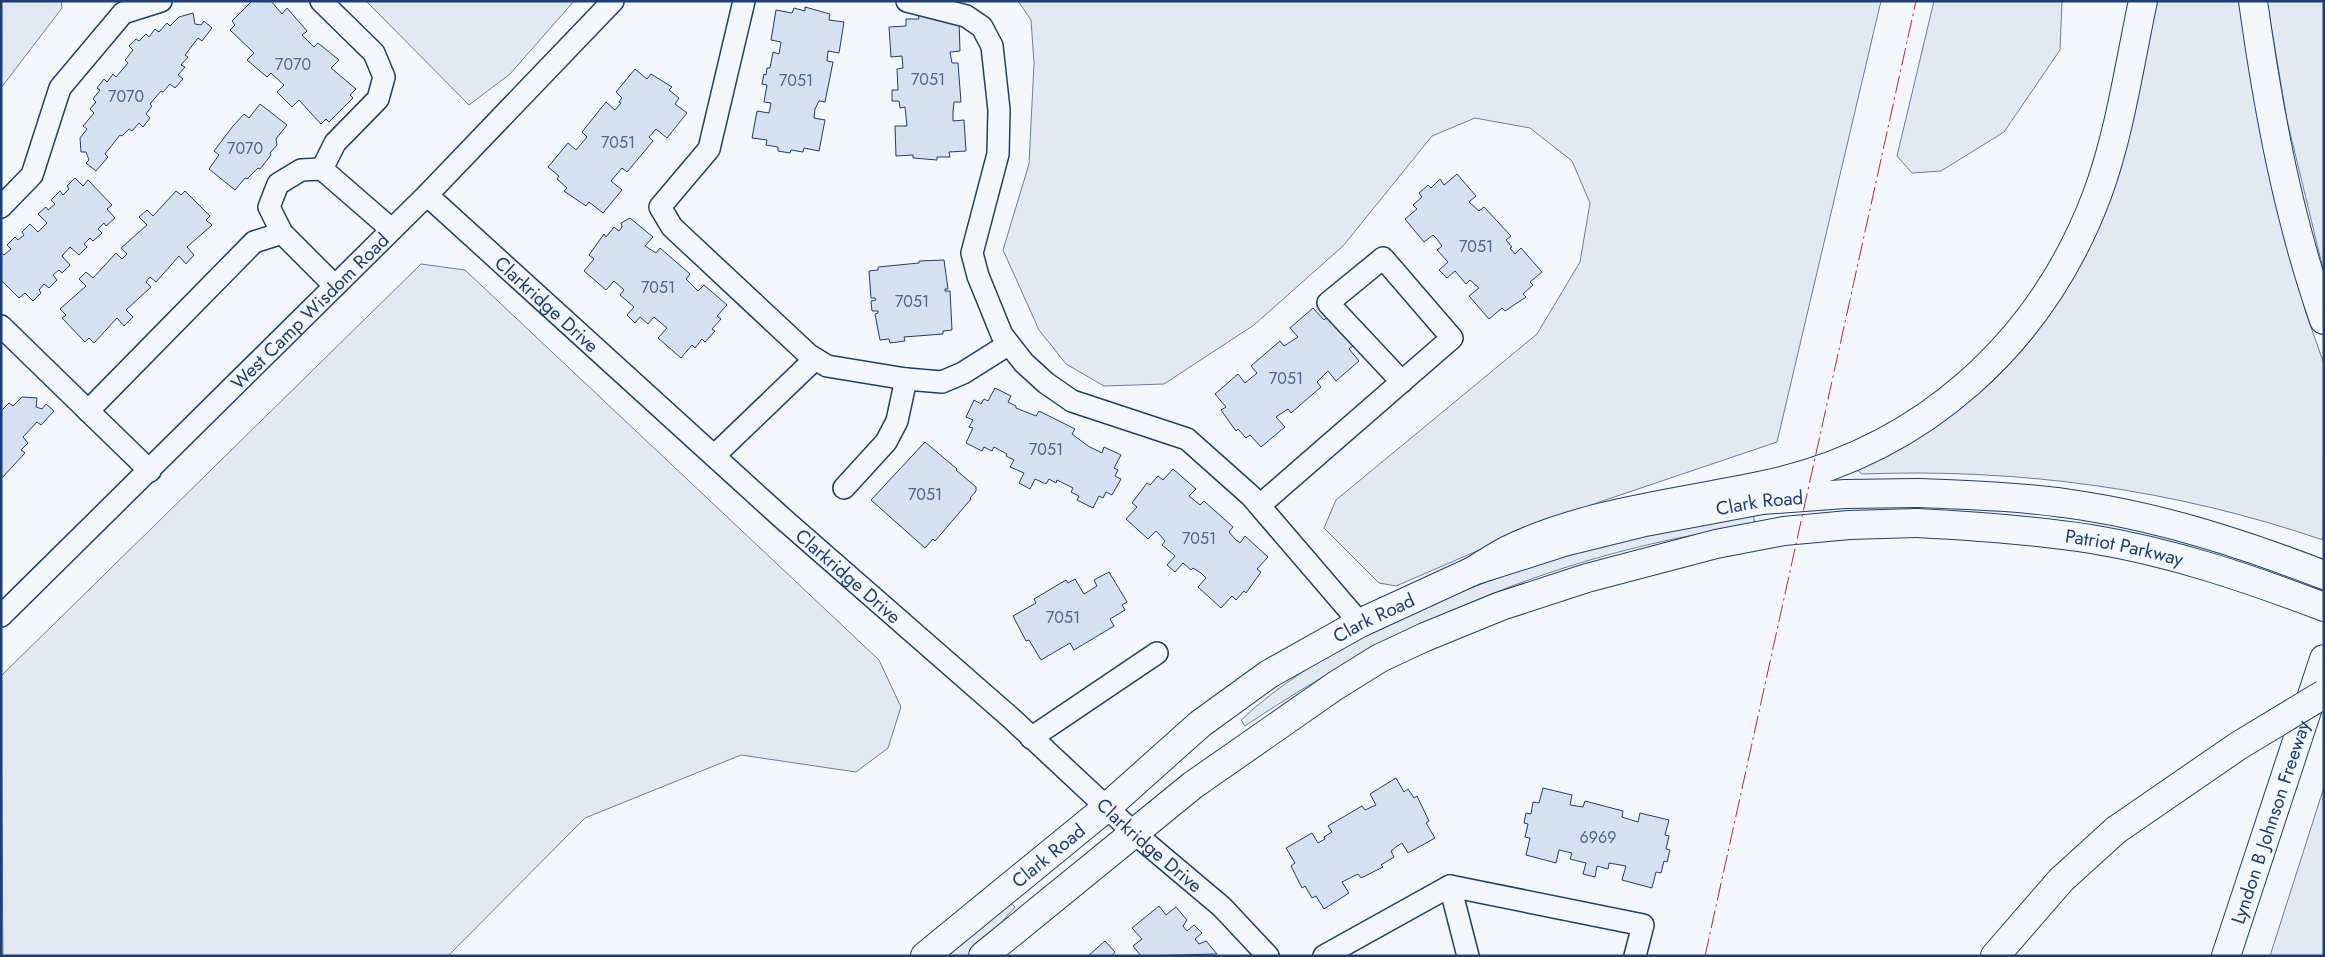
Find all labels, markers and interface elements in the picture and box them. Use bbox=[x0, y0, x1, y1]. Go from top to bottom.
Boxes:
house number: 7070 bbox=[275, 53, 311, 76]
house number: 7051 bbox=[911, 68, 945, 91]
house number: 7051 bbox=[779, 69, 813, 92]
house number: 7070 bbox=[108, 85, 144, 108]
house number: 7051 bbox=[601, 131, 635, 154]
house number: 7070 bbox=[227, 137, 263, 160]
street label: West Camp Wisdom Road bbox=[225, 227, 395, 395]
house number: 7051 bbox=[1459, 235, 1493, 258]
street label: Clarkridge Drive bbox=[489, 249, 605, 359]
house number: 7051 bbox=[641, 276, 675, 299]
house number: 7051 bbox=[895, 290, 929, 313]
house number: 7051 bbox=[1269, 367, 1303, 390]
house number: 7051 bbox=[1029, 438, 1063, 461]
house number: 7051 bbox=[908, 483, 942, 506]
street label: Clark Road bbox=[1713, 484, 1804, 522]
street label: Clarkridge Drive bbox=[790, 522, 907, 630]
street label: Patriot Parkway bbox=[2064, 522, 2187, 573]
house number: 7051 bbox=[1182, 527, 1216, 550]
street label: Clark Road bbox=[1328, 586, 1419, 649]
house number: 7051 bbox=[1046, 606, 1080, 629]
street label: Lyndon B Johnson Freeway bbox=[2224, 716, 2317, 927]
street label: Clarkridge Drive bbox=[1091, 791, 1209, 899]
street label: Clark Road bbox=[1005, 817, 1091, 894]
house number: 6969 bbox=[1580, 826, 1616, 849]

